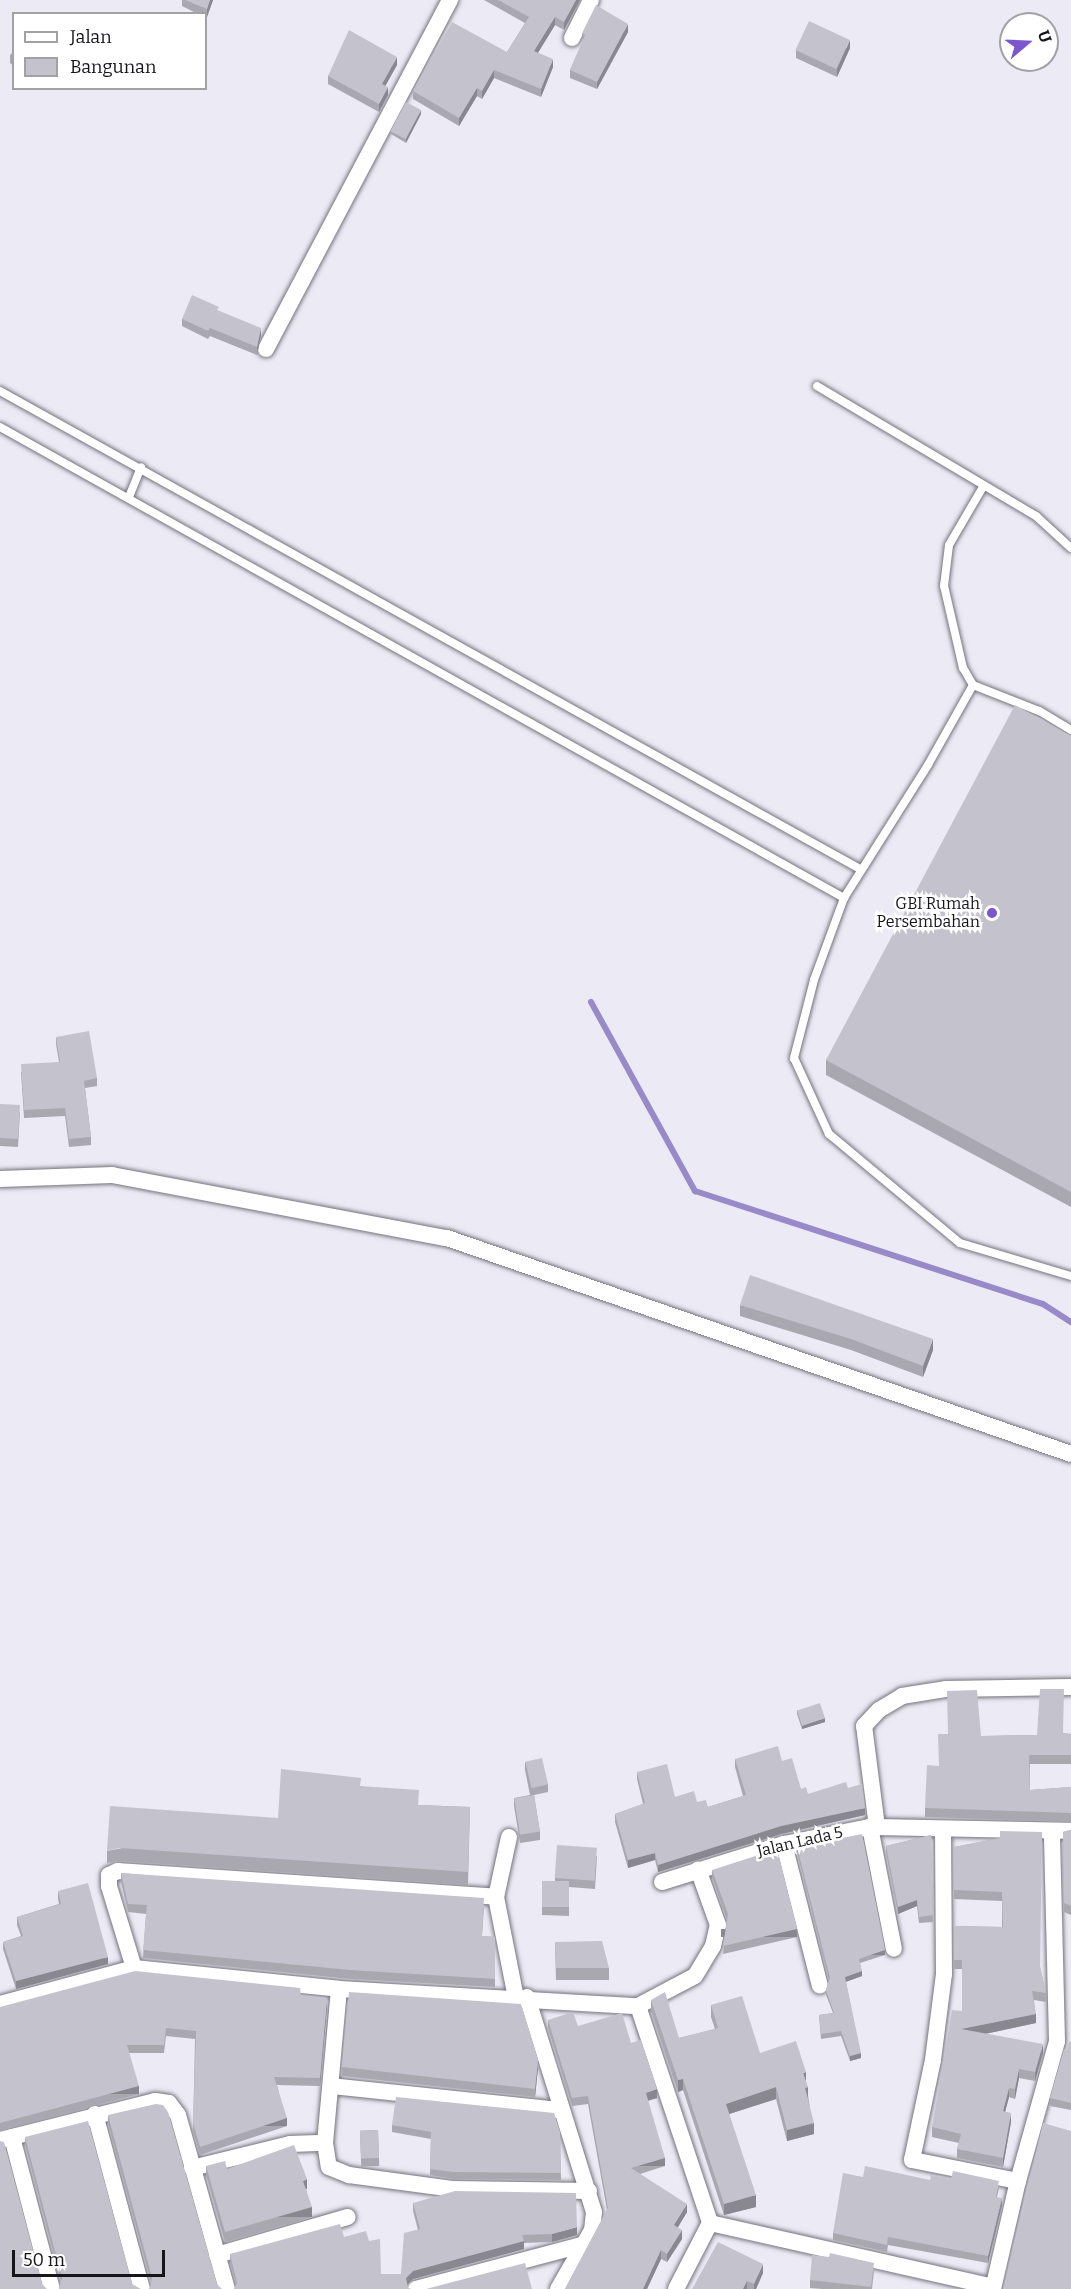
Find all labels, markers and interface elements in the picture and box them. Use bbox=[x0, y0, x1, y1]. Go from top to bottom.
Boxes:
legend bbox=[12, 12, 207, 90]
north arrow bbox=[999, 12, 1059, 72]
text: Jalan bbox=[70, 26, 112, 48]
text: U bbox=[1034, 28, 1056, 45]
text: Bangunan bbox=[70, 56, 156, 78]
place label: GBI Rumah Persembahan bbox=[877, 894, 980, 932]
marker: GBI Rumah Persembahan bbox=[985, 906, 999, 920]
street label: Jalan Lada 5 bbox=[755, 1823, 845, 1861]
scale bar bbox=[15, 2238, 168, 2276]
text: 50 m bbox=[23, 2249, 65, 2271]

